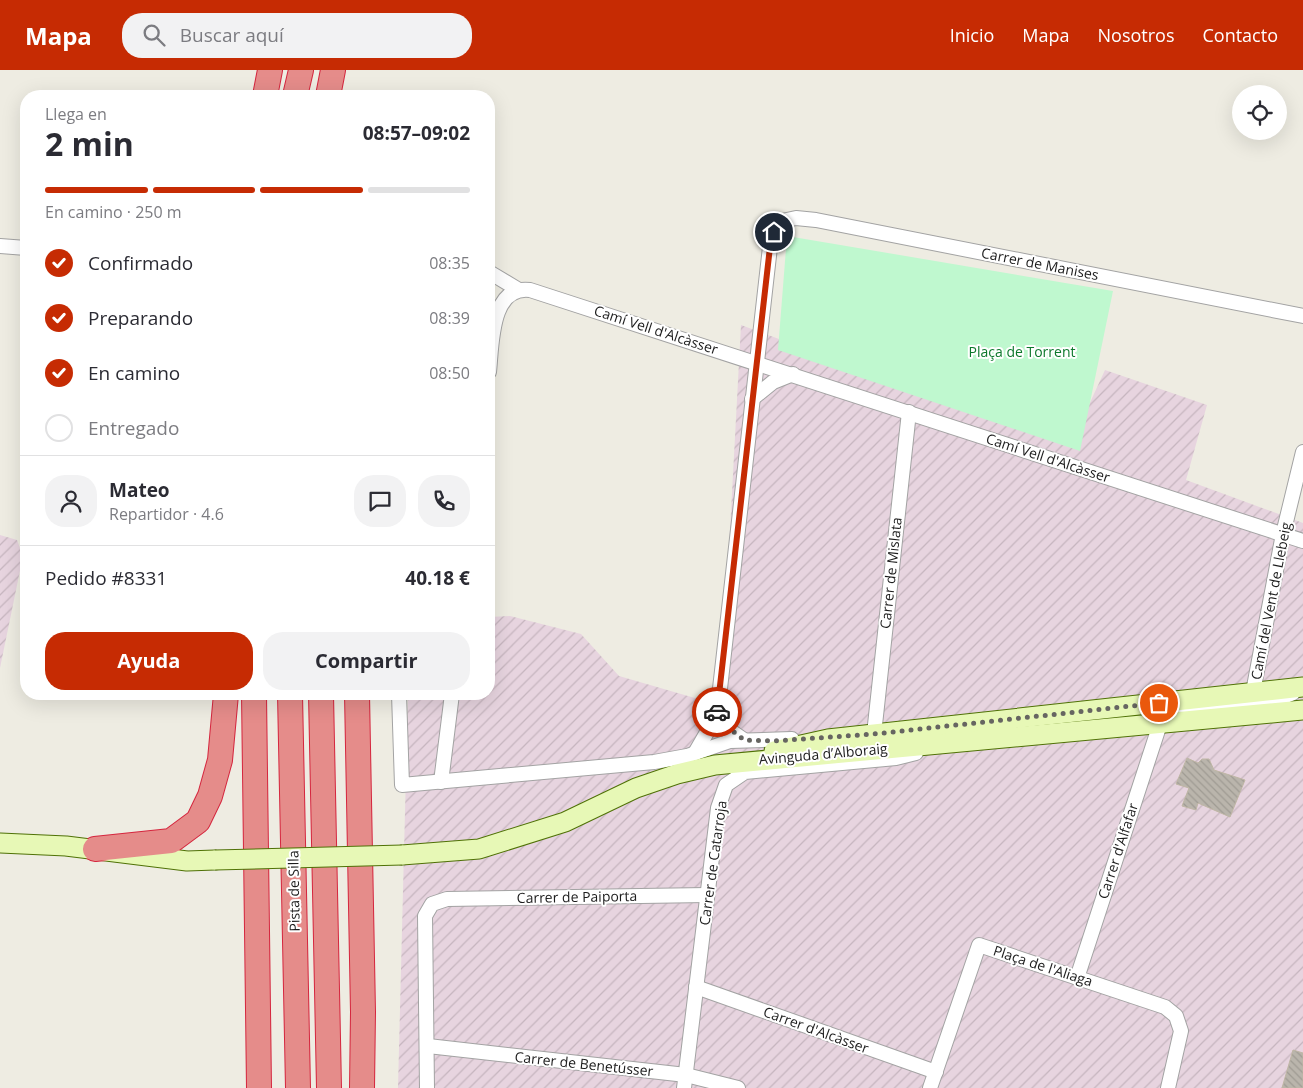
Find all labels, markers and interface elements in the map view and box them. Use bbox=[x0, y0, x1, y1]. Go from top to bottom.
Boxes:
search box bbox=[122, 13, 472, 58]
text: Mapa bbox=[25, 19, 92, 52]
icon: search bbox=[140, 21, 168, 49]
text: Buscar aquí bbox=[180, 22, 284, 48]
text: Inicio bbox=[950, 23, 994, 47]
text: Mapa bbox=[1022, 23, 1070, 47]
text: Nosotros bbox=[1098, 23, 1175, 47]
text: Contacto bbox=[1203, 23, 1278, 47]
map controls bbox=[1232, 85, 1287, 140]
button: locate bbox=[1232, 85, 1287, 140]
text: Llega en bbox=[45, 103, 107, 125]
text: 08:57–09:02 bbox=[363, 120, 470, 146]
text: 2 min bbox=[45, 122, 134, 165]
text: En camino · 250 m bbox=[45, 201, 182, 223]
pin bbox=[753, 211, 795, 253]
icon: home bbox=[760, 218, 788, 246]
street label: Carrer de Manises bbox=[980, 243, 1101, 284]
icon: check bbox=[45, 249, 73, 277]
text: Confirmado bbox=[88, 250, 193, 276]
text: 08:35 bbox=[429, 252, 470, 274]
street label: Camí Vell d'Alcàsser bbox=[592, 301, 721, 359]
icon: check bbox=[45, 304, 73, 332]
text: Preparando bbox=[88, 305, 193, 331]
text: 08:39 bbox=[429, 307, 470, 329]
park label: Plaça de Torrent bbox=[969, 342, 1075, 361]
icon: check bbox=[45, 359, 73, 387]
text: En camino bbox=[88, 360, 180, 386]
text: 08:50 bbox=[429, 362, 470, 384]
text: Entregado bbox=[88, 415, 179, 441]
street label: Camí Vell d'Alcàsser bbox=[984, 429, 1113, 487]
button: person bbox=[45, 475, 97, 527]
button: chat bbox=[354, 475, 406, 527]
button: phone bbox=[418, 475, 470, 527]
text: Mateo bbox=[109, 477, 170, 503]
text: Repartidor · 4.6 bbox=[109, 503, 224, 525]
street label: Carrer de Mislata bbox=[875, 516, 906, 630]
street label: Camí del Vent de Llebeig bbox=[1246, 520, 1295, 681]
text: Pedido #8331 bbox=[45, 565, 167, 591]
text: 40.18 € bbox=[405, 565, 470, 591]
button: Ayuda bbox=[45, 632, 253, 690]
button: Compartir bbox=[263, 632, 470, 690]
pin bbox=[1138, 682, 1180, 724]
courier bbox=[692, 687, 742, 737]
icon: bag bbox=[1145, 689, 1173, 717]
icon: car bbox=[703, 698, 731, 726]
street label: Avinguda d’Alboraig bbox=[758, 738, 888, 769]
street label: Carrer de Catarroja bbox=[694, 799, 731, 927]
street label: Carrer d'Alfafar bbox=[1093, 800, 1142, 901]
street label: Pista de Silla bbox=[283, 850, 304, 932]
street label: Carrer de Paiporta bbox=[517, 886, 637, 907]
street label: Plaça de l'Aliaga bbox=[991, 940, 1095, 991]
street label: Carrer d'Alcàsser bbox=[761, 1002, 872, 1057]
street label: Carrer de Benetússer bbox=[514, 1047, 655, 1080]

